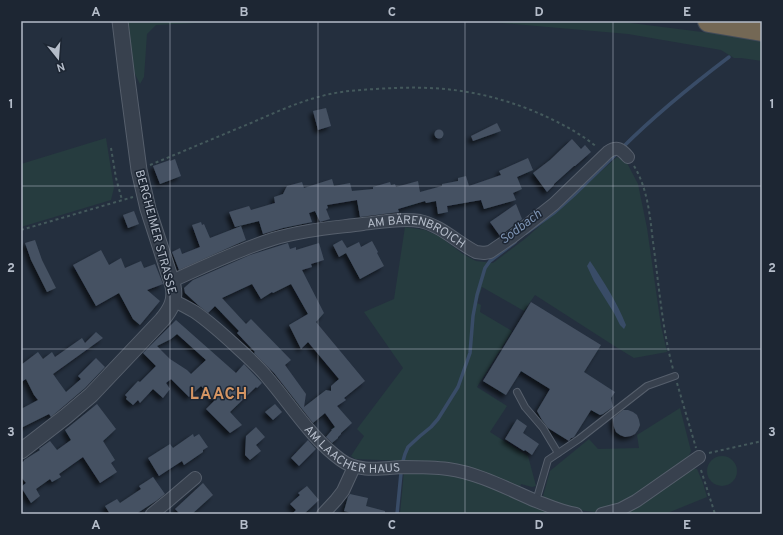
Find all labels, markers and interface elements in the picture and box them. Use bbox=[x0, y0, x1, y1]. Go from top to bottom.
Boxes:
text: A bbox=[91, 5, 101, 21]
text: B bbox=[240, 5, 249, 21]
text: C bbox=[388, 5, 396, 21]
text: D bbox=[534, 5, 544, 21]
text: E bbox=[683, 5, 691, 21]
north arrow bbox=[38, 38, 78, 78]
text: N bbox=[55, 59, 66, 74]
text: 1 bbox=[8, 97, 14, 113]
text: 1 bbox=[769, 97, 775, 113]
street label: BERGHEIMER STRASSE bbox=[131, 168, 179, 296]
water label: Sodbach bbox=[497, 207, 545, 249]
street label: AM BÄRENBROICH bbox=[366, 213, 468, 253]
text: 2 bbox=[7, 261, 15, 277]
text: 2 bbox=[768, 261, 776, 277]
district label: LAACH bbox=[190, 385, 248, 405]
street label: AM LAACHER HAUS bbox=[300, 422, 401, 478]
text: 3 bbox=[7, 425, 15, 441]
text: 3 bbox=[768, 425, 776, 441]
text: A bbox=[91, 518, 101, 534]
text: B bbox=[240, 518, 249, 534]
text: C bbox=[388, 518, 396, 534]
text: D bbox=[534, 518, 544, 534]
text: E bbox=[683, 518, 691, 534]

